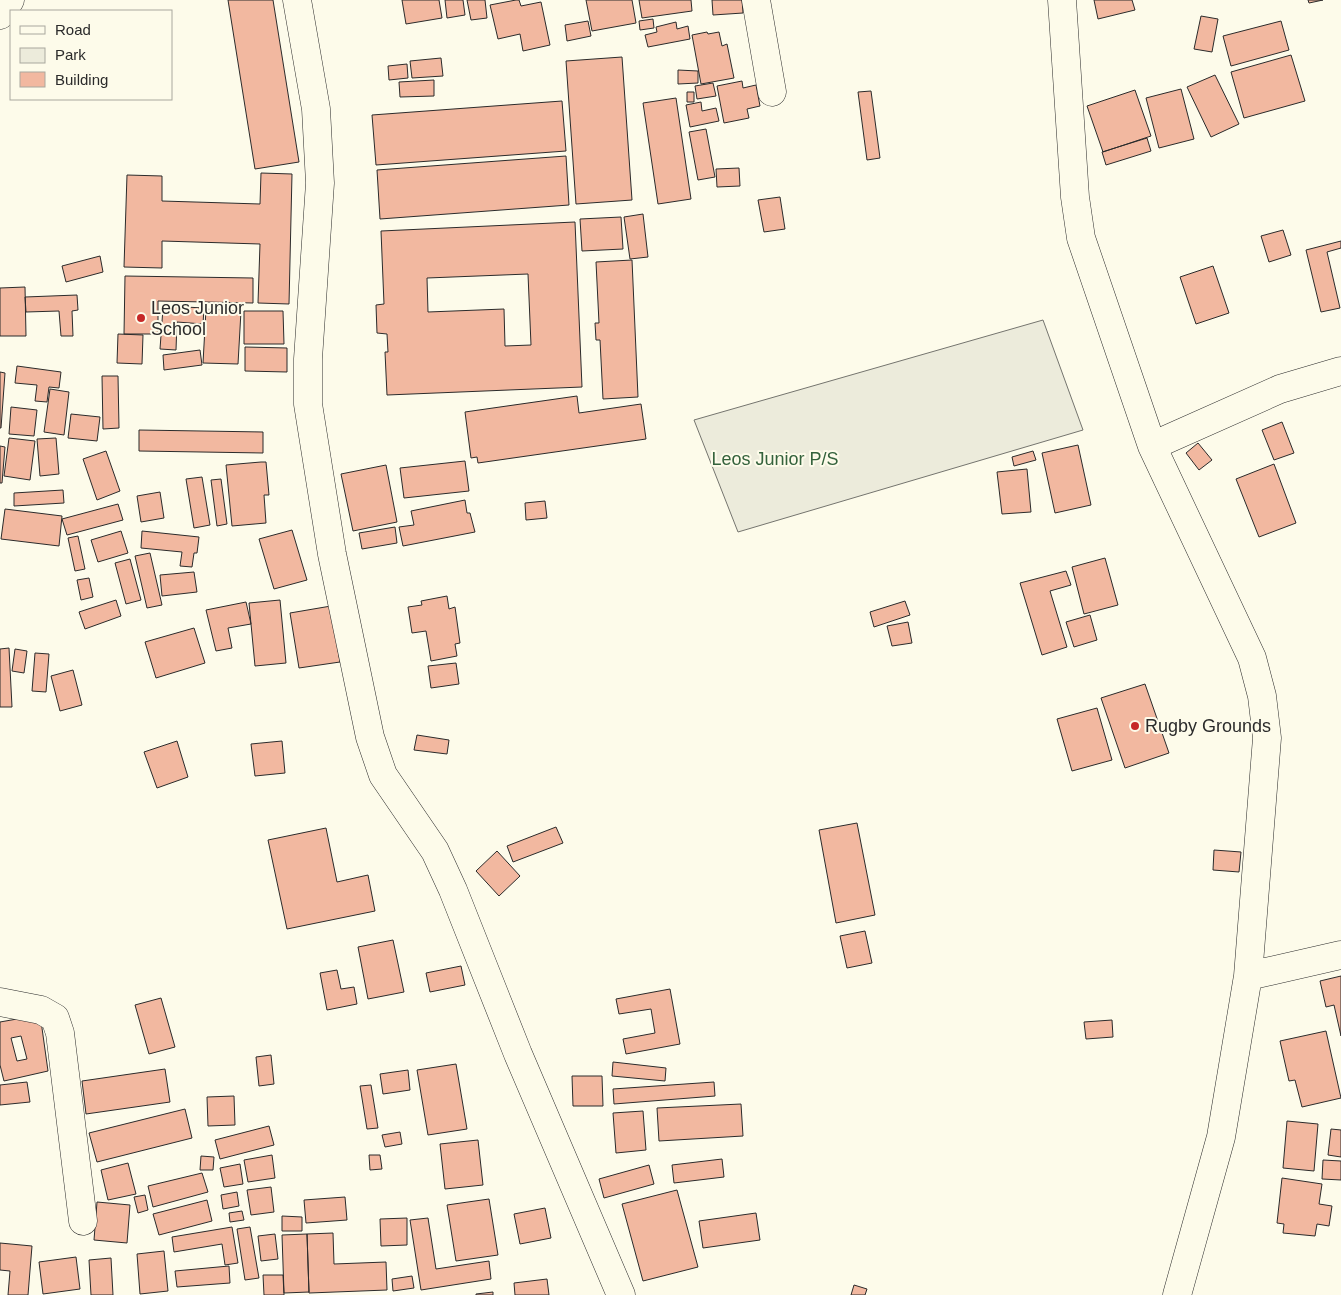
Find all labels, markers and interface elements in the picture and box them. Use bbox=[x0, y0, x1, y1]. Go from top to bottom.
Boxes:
legend bbox=[10, 10, 172, 100]
text: Road bbox=[55, 21, 91, 38]
text: Park bbox=[55, 46, 86, 63]
text: Building bbox=[55, 71, 108, 88]
place label: Leos Junior School bbox=[151, 298, 244, 339]
marker: Leos Junior School bbox=[135, 312, 147, 324]
park label: Leos Junior P/S bbox=[711, 449, 839, 469]
place label: Rugby Grounds bbox=[1145, 716, 1271, 736]
marker: Rugby Grounds bbox=[1129, 720, 1141, 732]

